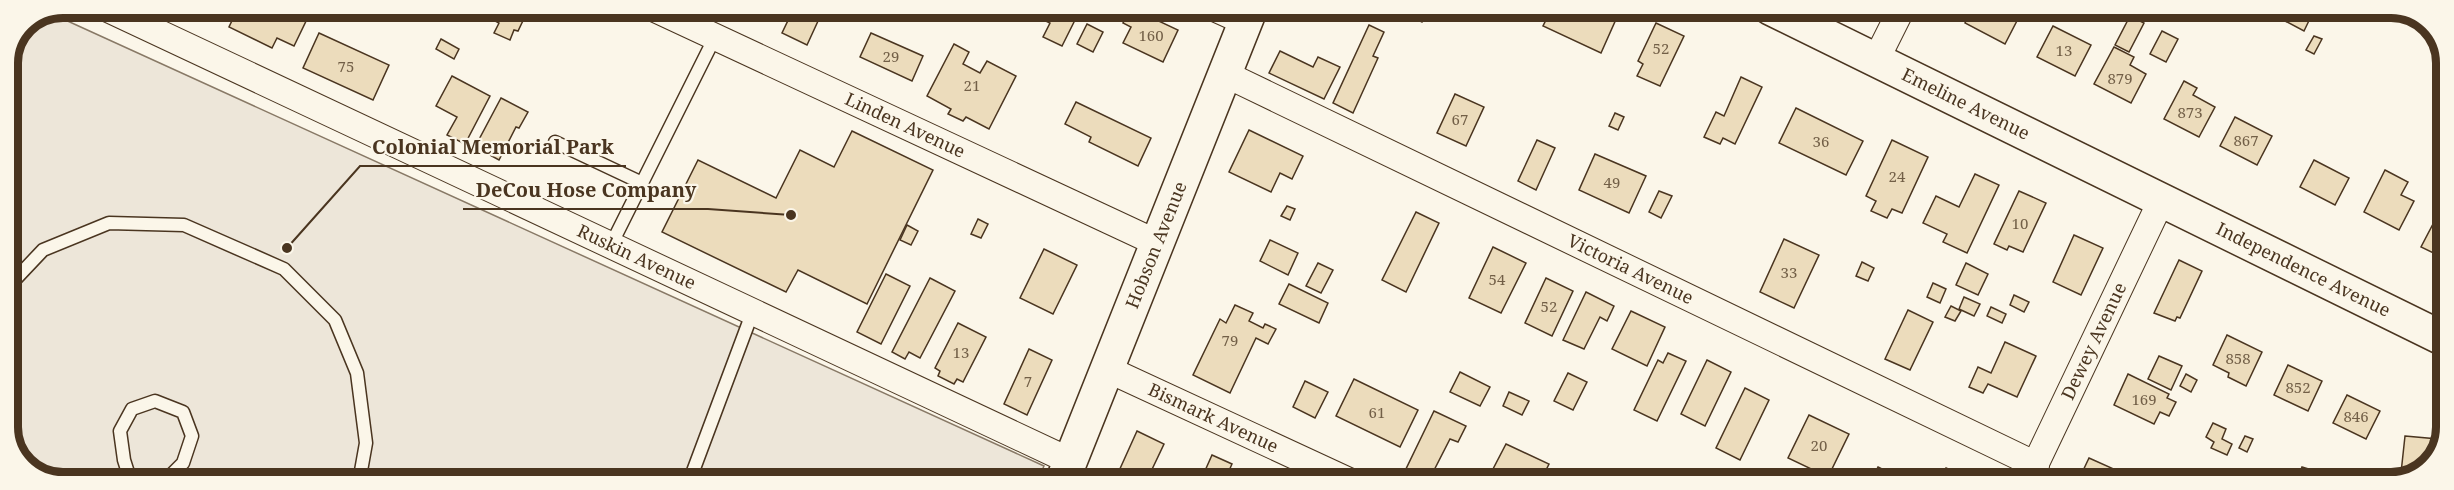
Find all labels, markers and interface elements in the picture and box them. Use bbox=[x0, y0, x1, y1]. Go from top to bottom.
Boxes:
house number: 160 bbox=[1138, 25, 1164, 45]
house number: 52 bbox=[1653, 38, 1669, 58]
house number: 13 bbox=[2056, 40, 2072, 60]
house number: 29 bbox=[883, 46, 899, 66]
house number: 75 bbox=[338, 56, 354, 76]
street label: Emeline Avenue bbox=[1898, 62, 2034, 145]
house number: 879 bbox=[2107, 68, 2133, 88]
house number: 21 bbox=[964, 75, 980, 95]
street label: Linden Avenue bbox=[841, 86, 969, 163]
house number: 873 bbox=[2177, 102, 2203, 122]
house number: 67 bbox=[1452, 109, 1468, 129]
callout: Colonial Memorial Park bbox=[360, 128, 626, 166]
house number: 867 bbox=[2233, 130, 2259, 150]
house number: 36 bbox=[1813, 131, 1829, 151]
text: Colonial Memorial Park bbox=[372, 133, 614, 160]
house number: 24 bbox=[1889, 166, 1906, 186]
callout: DeCou Hose Company bbox=[463, 171, 708, 209]
house number: 49 bbox=[1604, 172, 1620, 192]
text: DeCou Hose Company bbox=[476, 176, 697, 203]
street label: Hobson Avenue bbox=[1119, 178, 1192, 312]
house number: 10 bbox=[2012, 213, 2028, 233]
street label: Independence Avenue bbox=[2213, 216, 2395, 322]
street label: Ruskin Avenue bbox=[574, 218, 700, 294]
street label: Victoria Avenue bbox=[1564, 228, 1698, 309]
house number: 33 bbox=[1781, 262, 1797, 282]
house number: 54 bbox=[1489, 269, 1506, 289]
street label: Dewey Avenue bbox=[2055, 278, 2131, 403]
house number: 52 bbox=[1541, 296, 1557, 316]
house number: 79 bbox=[1222, 330, 1238, 350]
house number: 13 bbox=[953, 342, 969, 362]
house number: 858 bbox=[2225, 348, 2251, 368]
house number: 7 bbox=[1024, 371, 1032, 391]
street label: Bismark Avenue bbox=[1145, 377, 1283, 458]
house number: 852 bbox=[2285, 377, 2311, 397]
house number: 169 bbox=[2131, 389, 2157, 409]
house number: 61 bbox=[1369, 402, 1385, 422]
house number: 846 bbox=[2343, 406, 2369, 426]
house number: 20 bbox=[1811, 435, 1827, 455]

